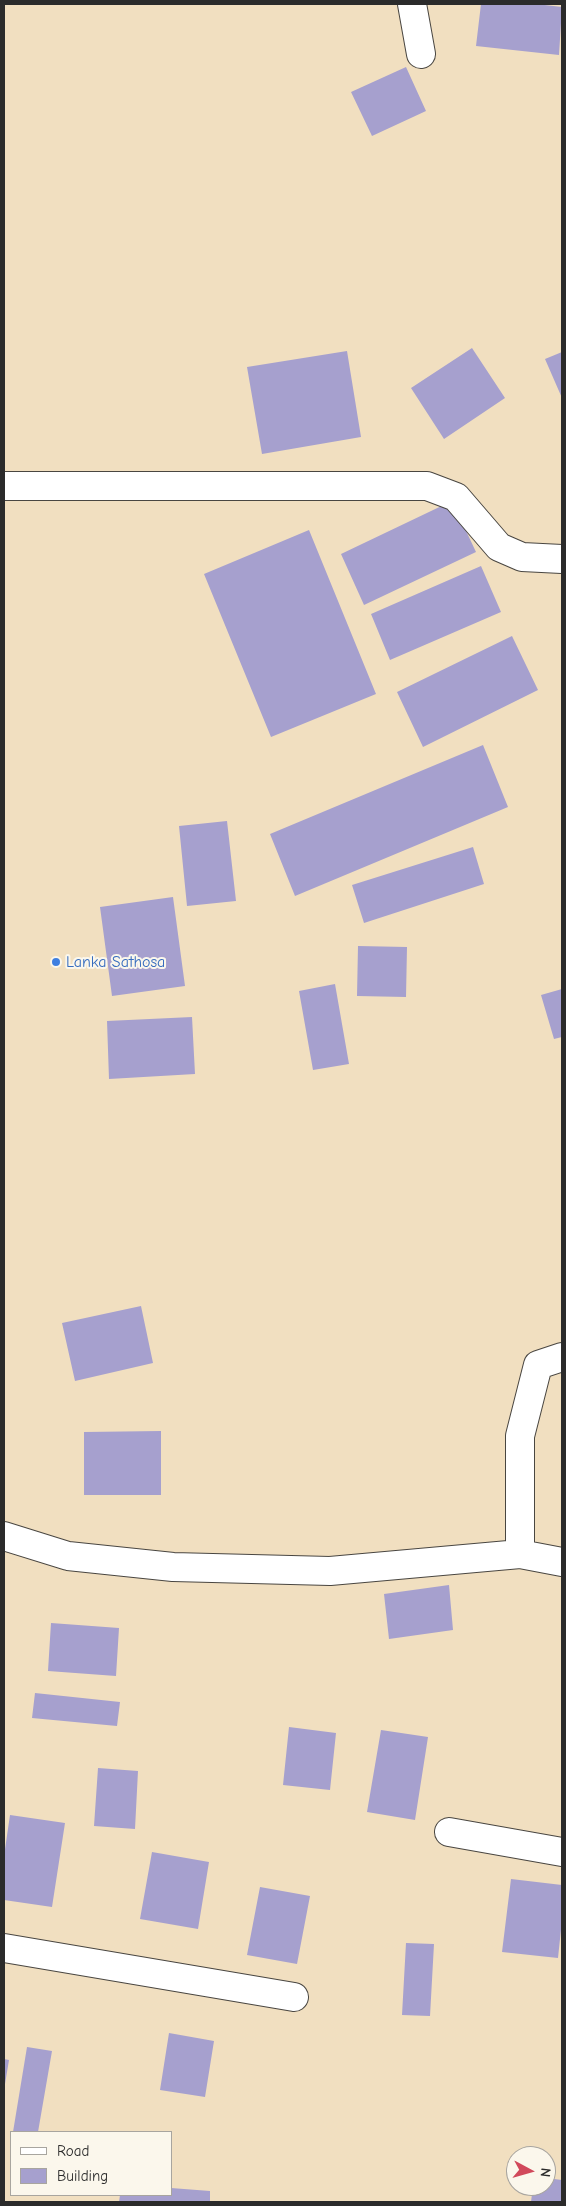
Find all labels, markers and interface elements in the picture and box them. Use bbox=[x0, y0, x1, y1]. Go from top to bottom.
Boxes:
place label: Lanka Sathosa bbox=[66, 952, 165, 972]
marker: Lanka Sathosa bbox=[50, 956, 62, 968]
legend bbox=[10, 2131, 172, 2196]
text: Road bbox=[57, 2142, 89, 2160]
north arrow bbox=[506, 2146, 556, 2196]
text: Building bbox=[57, 2167, 108, 2185]
text: N bbox=[536, 2167, 554, 2178]

